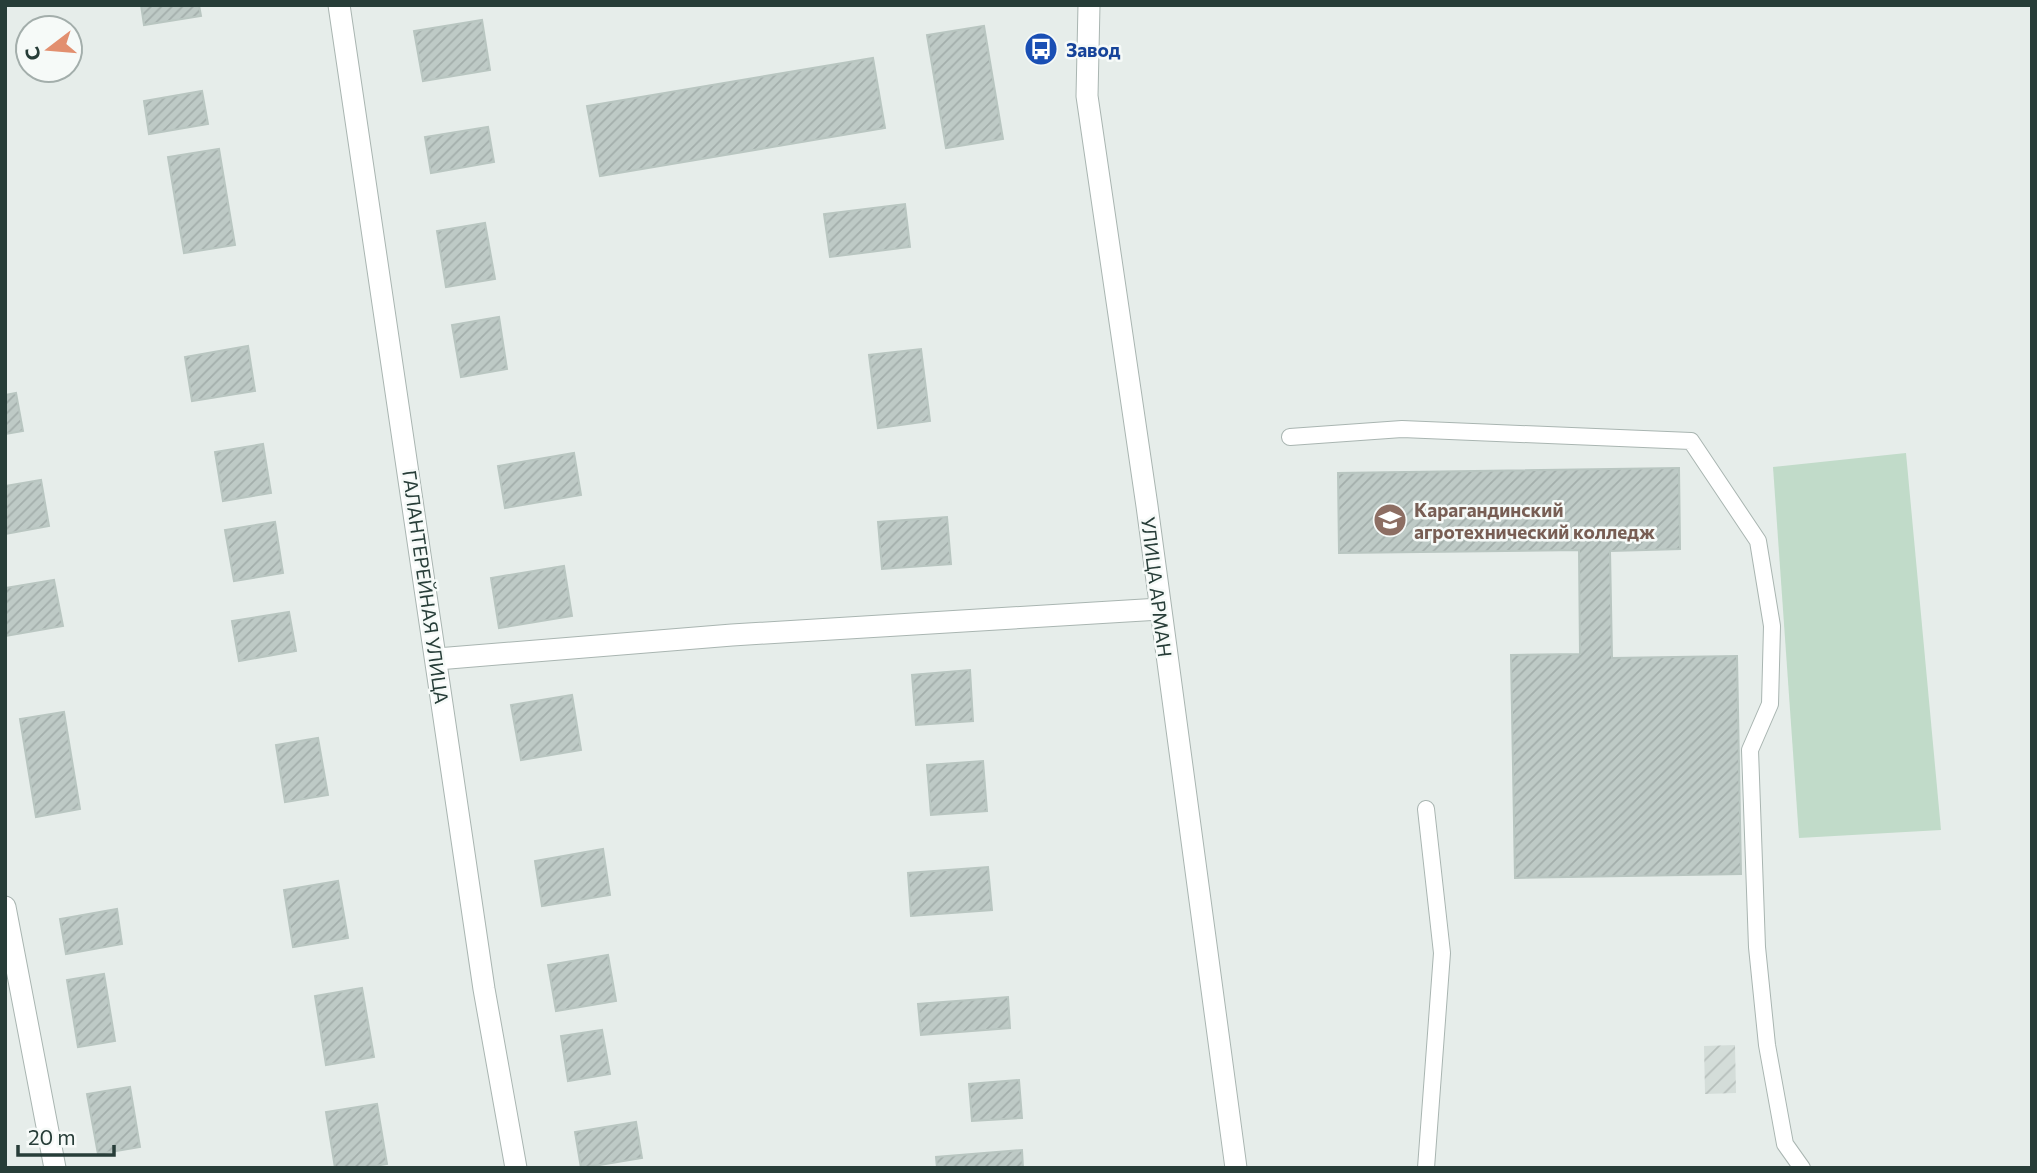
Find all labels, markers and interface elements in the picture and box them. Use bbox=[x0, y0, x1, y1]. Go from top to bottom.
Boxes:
north arrow bbox=[14, 14, 84, 84]
bus stop icon: Завод bbox=[1022, 30, 1060, 68]
place label: Завод bbox=[1066, 38, 1121, 61]
text: С bbox=[19, 44, 45, 63]
street label: ГАЛАНТЕРЕЙНАЯ УЛИЦА bbox=[398, 469, 454, 705]
place label: Карагандинский агротехнический колледж bbox=[1414, 498, 1655, 543]
school or university icon: Карагандинский агротехнический колледж bbox=[1371, 501, 1409, 539]
street label: УЛИЦА АРМАН bbox=[1137, 515, 1177, 659]
scale bar bbox=[18, 1114, 114, 1158]
text: 20 m bbox=[28, 1124, 76, 1149]

